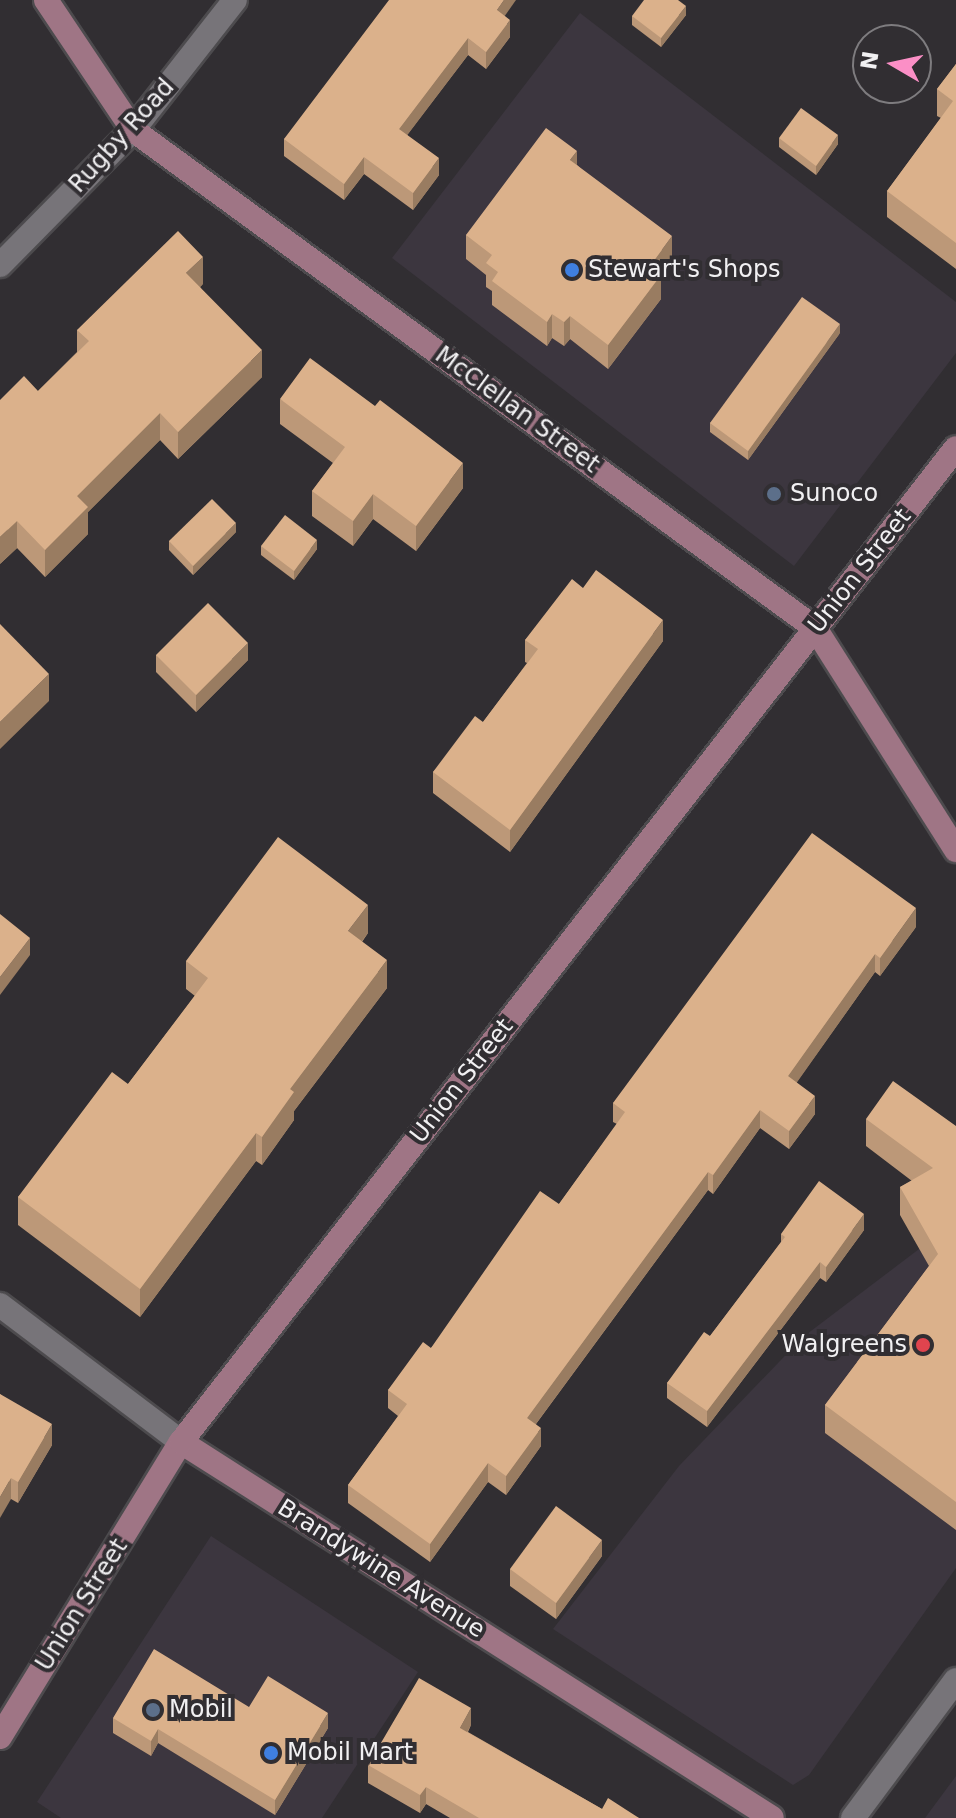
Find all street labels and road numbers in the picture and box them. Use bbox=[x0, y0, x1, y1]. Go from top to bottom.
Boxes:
street label: Rugby Road bbox=[63, 73, 181, 199]
street label: McClellan Street bbox=[429, 341, 605, 479]
street label: Union Street bbox=[803, 503, 917, 639]
street label: Union Street bbox=[405, 1013, 519, 1149]
street label: Brandywine Avenue bbox=[272, 1494, 490, 1644]
street label: Union Street bbox=[30, 1534, 134, 1676]

